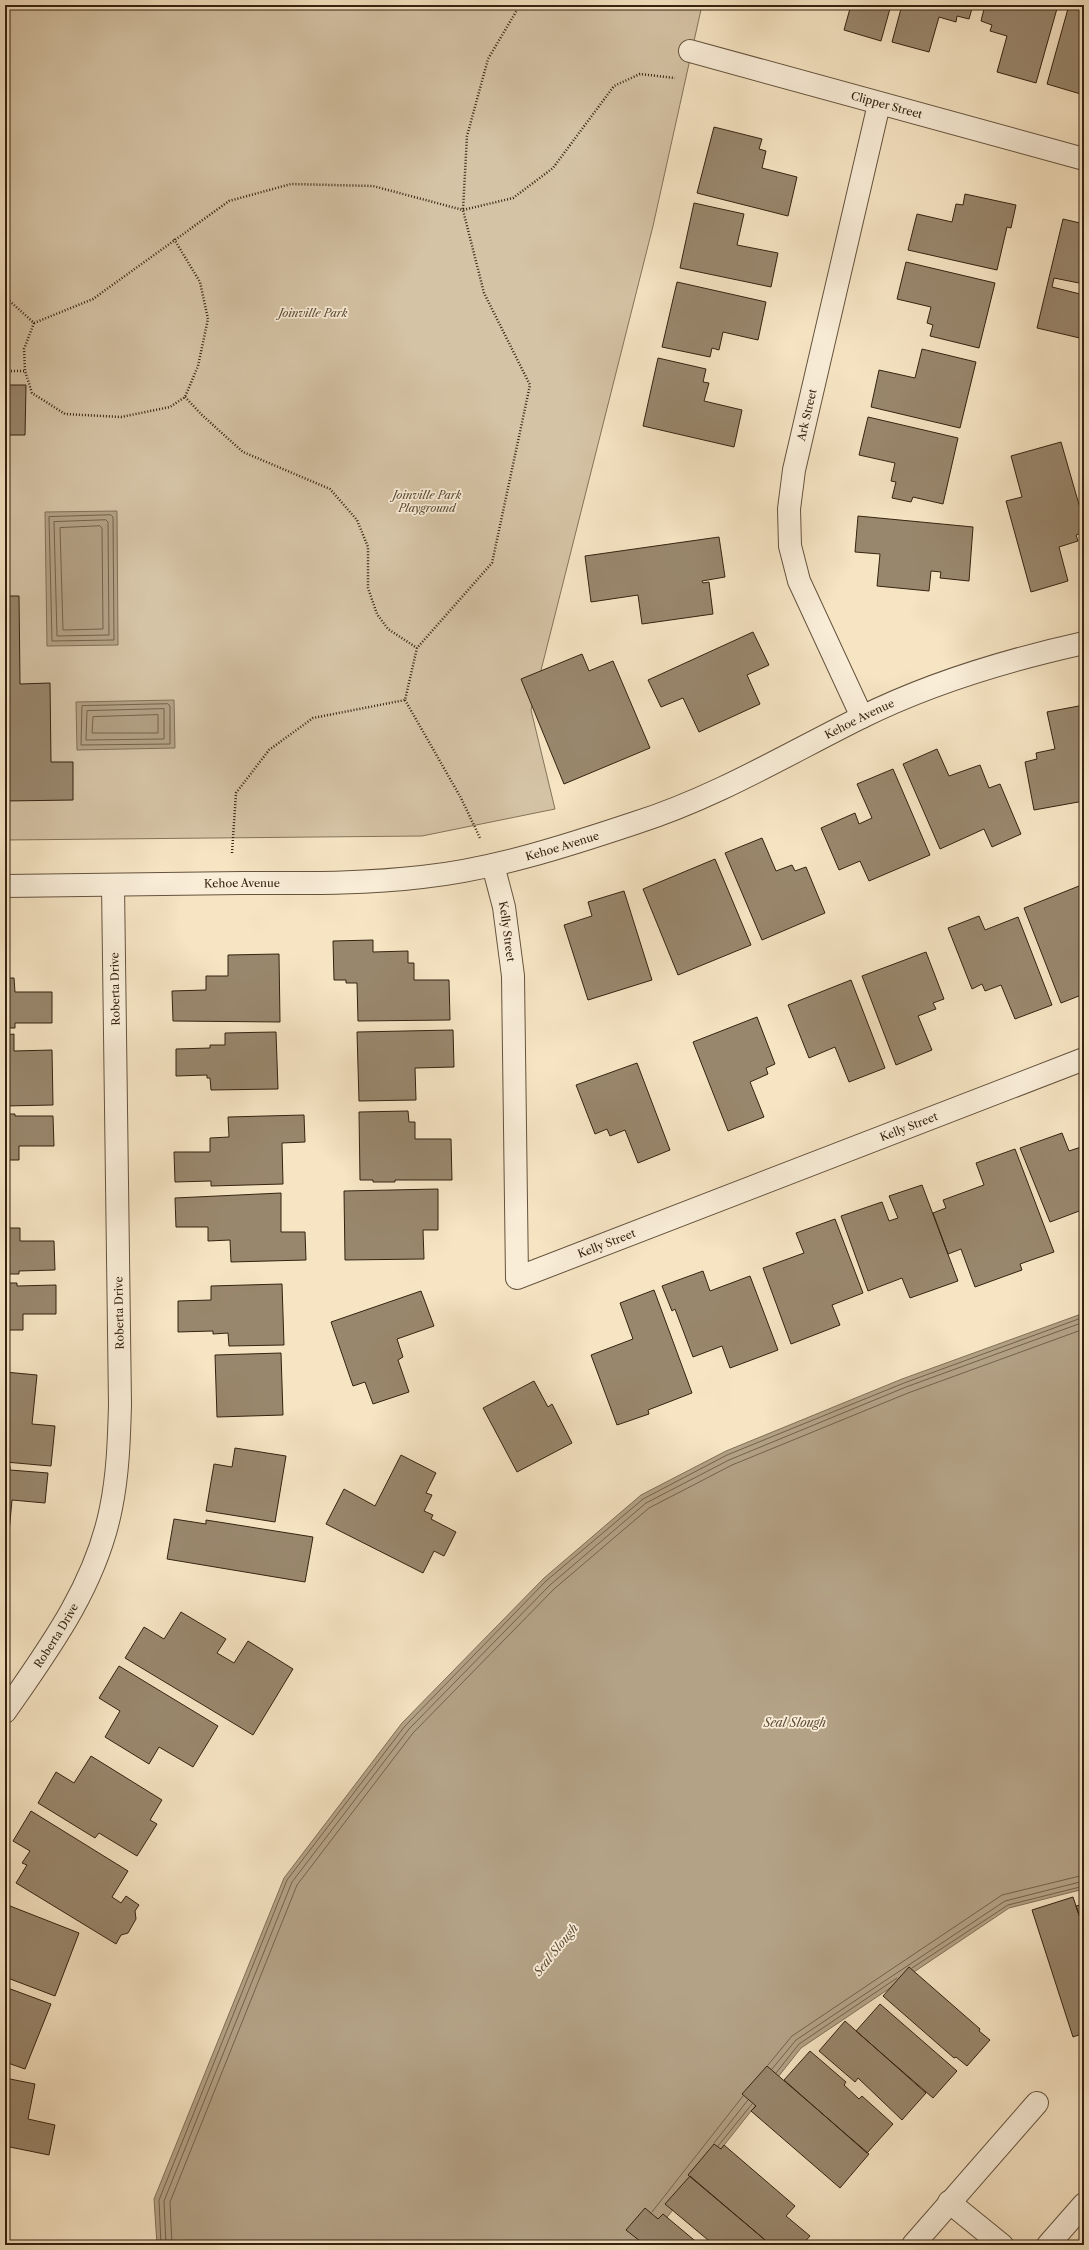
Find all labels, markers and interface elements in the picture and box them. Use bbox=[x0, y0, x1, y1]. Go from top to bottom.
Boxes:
street label: Clipper Street bbox=[849, 88, 924, 121]
park label: Joinville Park bbox=[276, 306, 348, 320]
street label: Ark Street bbox=[794, 387, 820, 443]
park label: Joinville Park Playground bbox=[390, 488, 462, 515]
street label: Kehoe Avenue bbox=[822, 696, 896, 742]
street label: Kehoe Avenue bbox=[524, 828, 601, 864]
street label: Kehoe Avenue bbox=[204, 876, 280, 890]
street label: Kelly Street bbox=[496, 900, 518, 963]
street label: Roberta Drive bbox=[107, 952, 123, 1026]
street label: Kelly Street bbox=[878, 1109, 940, 1144]
street label: Kelly Street bbox=[576, 1226, 638, 1261]
street label: Roberta Drive bbox=[111, 1276, 127, 1350]
street label: Roberta Drive bbox=[31, 1601, 81, 1670]
water label: Seal Slough bbox=[763, 1715, 826, 1730]
water label: Seal Slough bbox=[530, 1921, 581, 1979]

